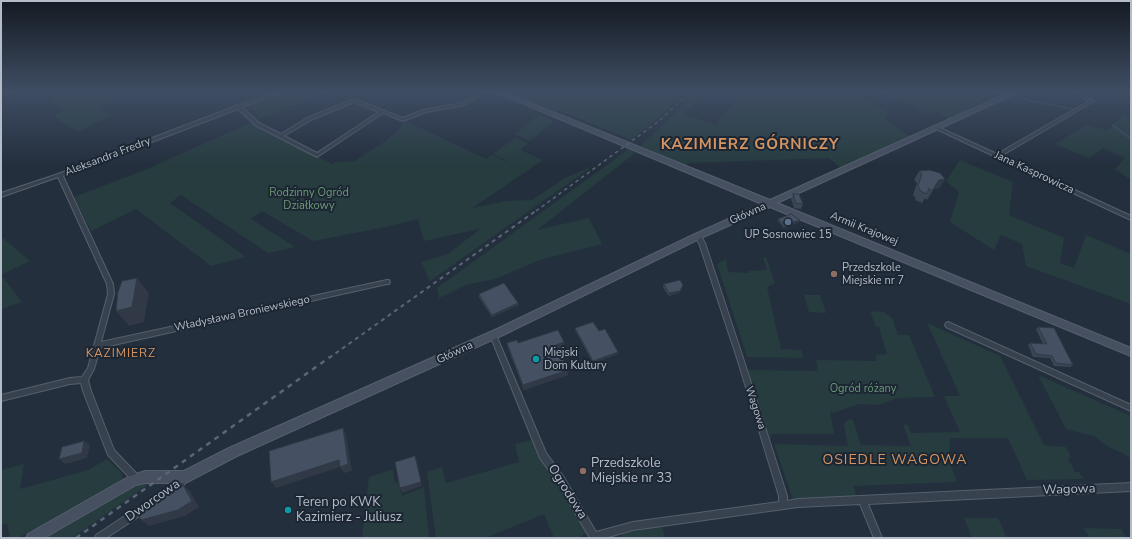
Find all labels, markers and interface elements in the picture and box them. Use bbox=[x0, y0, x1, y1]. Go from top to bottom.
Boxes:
street label: Aleksandra Fredry bbox=[63, 135, 153, 179]
district label: KAZIMIERZ GÓRNICZY bbox=[661, 136, 839, 154]
street label: Jana Kasprowicza bbox=[992, 149, 1076, 197]
park label: Rodzinny Ogród Działkowy bbox=[269, 186, 349, 212]
street label: Główna bbox=[728, 200, 768, 228]
street label: Armii Krajowej bbox=[828, 209, 900, 249]
marker: UP Sosnowiec 15 bbox=[783, 217, 793, 227]
place label: UP Sosnowiec 15 bbox=[744, 228, 832, 242]
place label: Przedszkole Miejskie nr 7 bbox=[842, 261, 904, 287]
marker: Przedszkole Miejskie nr 7 bbox=[829, 269, 839, 279]
street label: Władysława Broniewskiego bbox=[173, 293, 311, 335]
street label: Główna bbox=[435, 339, 475, 367]
place label: Miejski Dom Kultury bbox=[544, 346, 607, 372]
district label: KAZIMIERZ bbox=[86, 347, 156, 361]
marker: Miejski Dom Kultury bbox=[531, 354, 541, 364]
park label: Ogród różany bbox=[830, 382, 896, 396]
street label: Wagowa bbox=[742, 385, 768, 431]
district label: OSIEDLE WAGOWA bbox=[822, 453, 968, 469]
place label: Przedszkole Miejskie nr 33 bbox=[591, 456, 672, 487]
street label: Ogrodowa bbox=[544, 462, 590, 522]
marker: Przedszkole Miejskie nr 33 bbox=[578, 466, 588, 476]
street label: Dworcowa bbox=[123, 477, 183, 525]
street label: Wagowa bbox=[1042, 481, 1096, 499]
place label: Teren po KWK Kazimierz - Juliusz bbox=[296, 495, 402, 526]
marker: Teren po KWK Kazimierz - Juliusz bbox=[283, 505, 293, 515]

